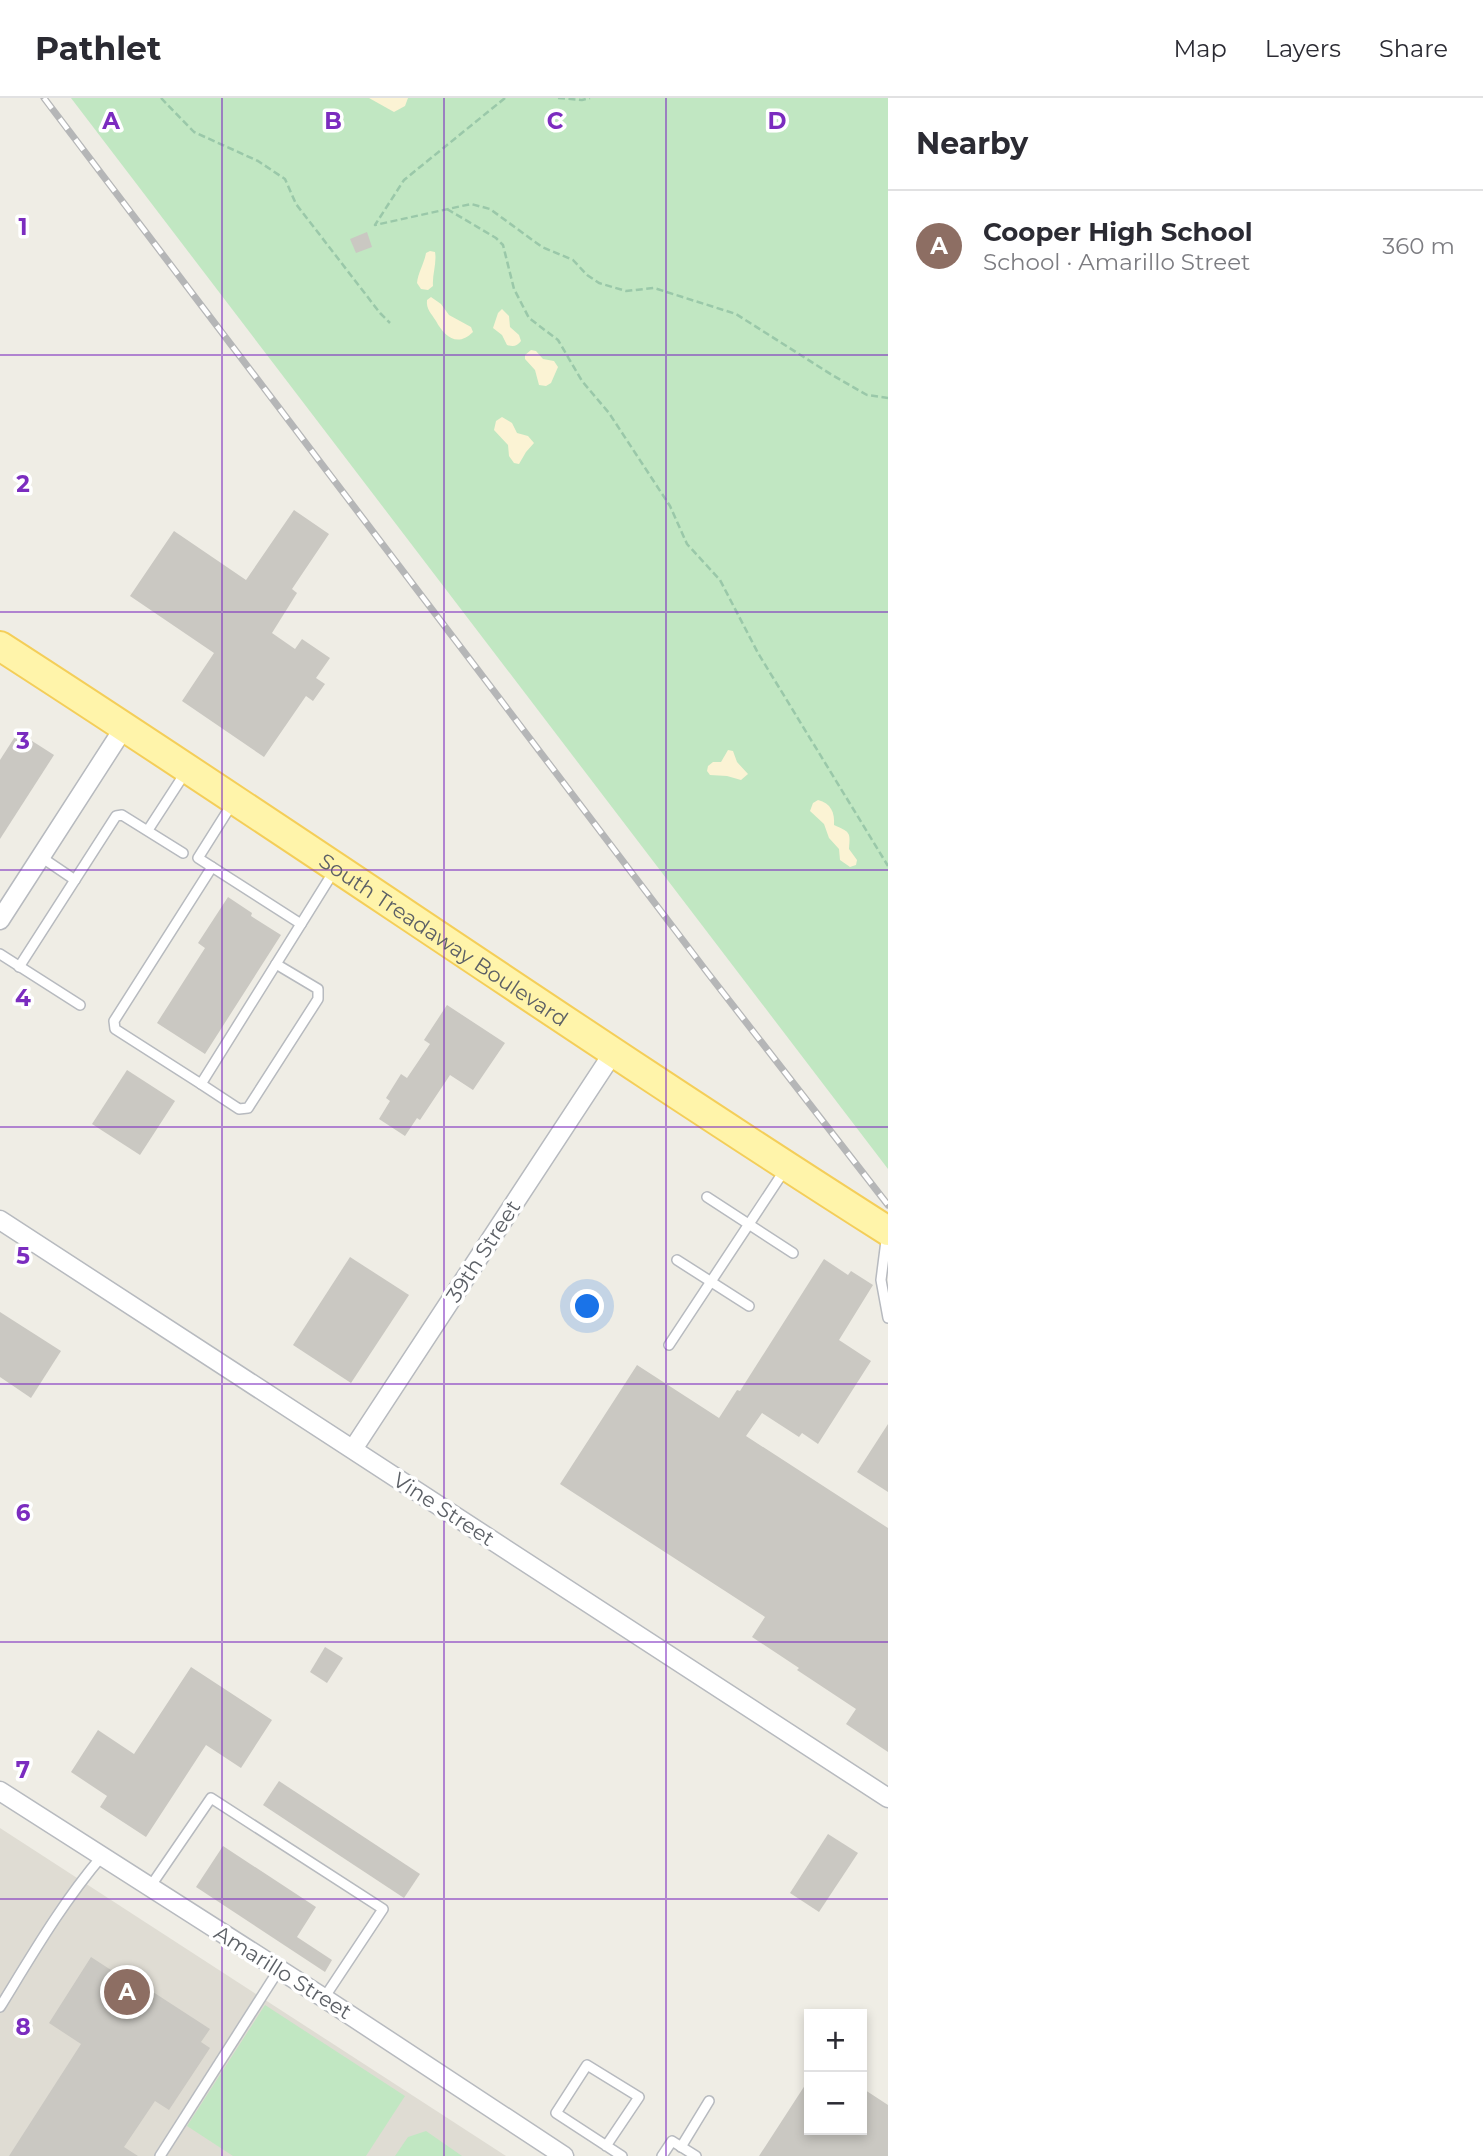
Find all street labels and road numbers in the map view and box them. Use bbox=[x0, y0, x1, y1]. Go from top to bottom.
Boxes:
street label: South Treadaway Boulevard bbox=[315, 847, 573, 1031]
street label: 39th Street bbox=[441, 1195, 525, 1307]
street label: Vine Street bbox=[389, 1467, 499, 1551]
street label: Amarillo Street bbox=[210, 1920, 356, 2024]

